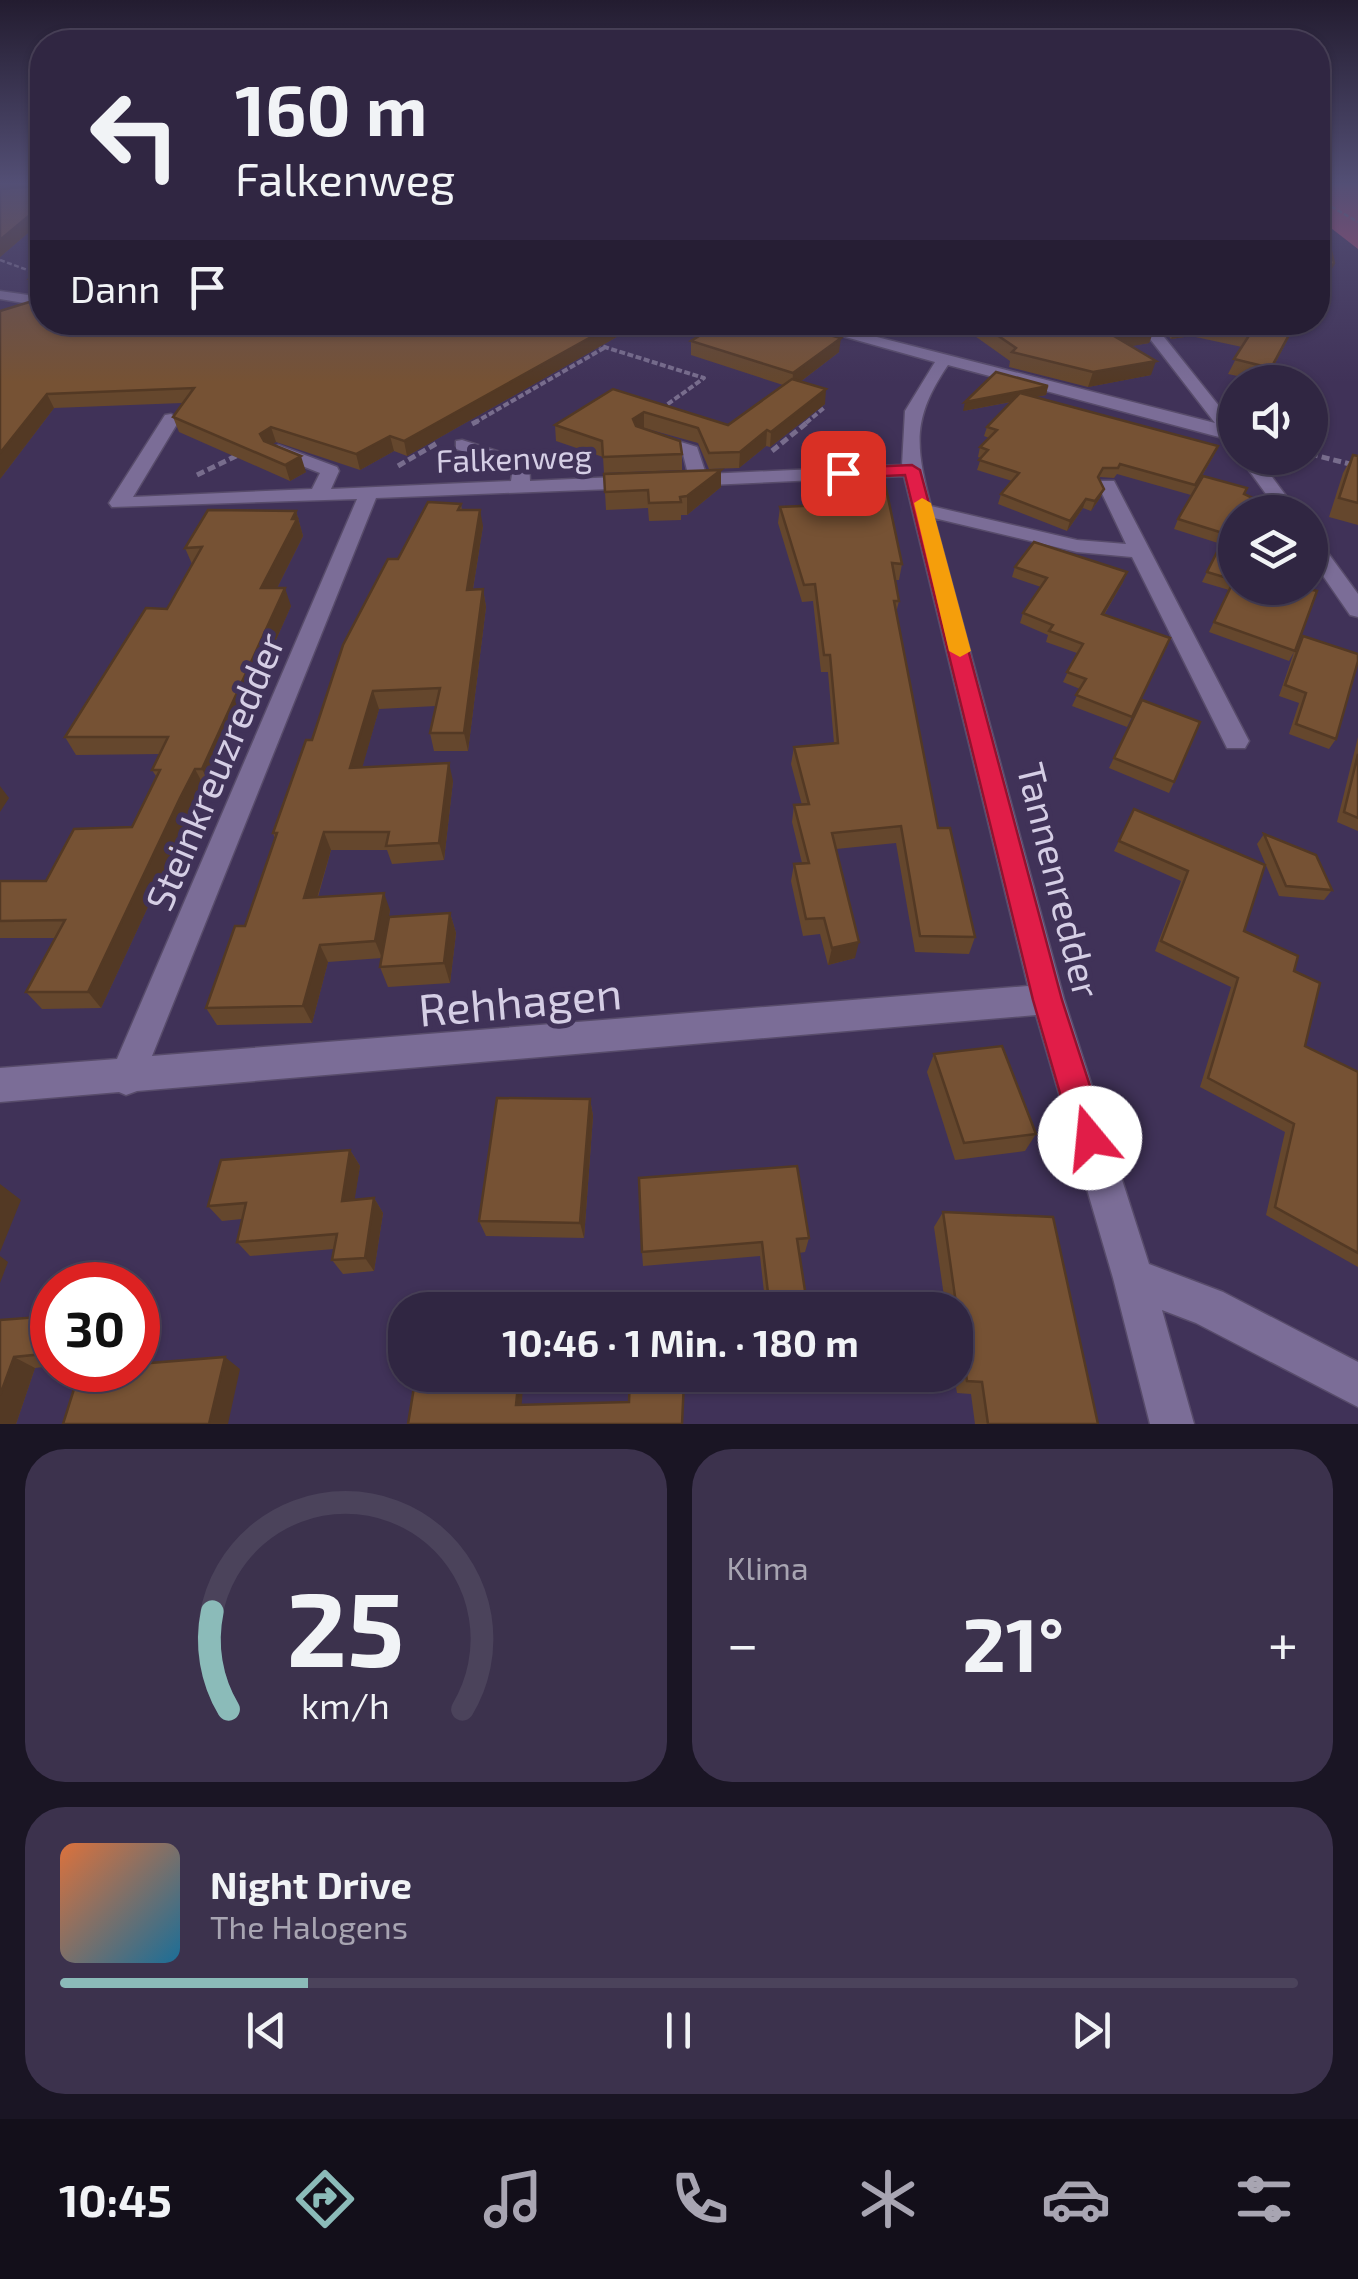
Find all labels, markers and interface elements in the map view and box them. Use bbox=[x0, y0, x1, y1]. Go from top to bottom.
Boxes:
text: 160 m bbox=[235, 66, 428, 150]
icon: left bbox=[70, 70, 200, 200]
text: Falkenweg bbox=[235, 151, 455, 205]
icon: arrive bbox=[180, 260, 235, 315]
text: Dann bbox=[70, 265, 160, 311]
map controls bbox=[1218, 365, 1328, 605]
button: sound bbox=[1218, 365, 1328, 475]
pin bbox=[801, 431, 886, 516]
street label: Falkenweg bbox=[435, 435, 593, 479]
icon: arrive bbox=[816, 446, 871, 501]
button: layers bbox=[1218, 495, 1328, 605]
street label: Steinkreuzredder bbox=[135, 625, 293, 917]
street label: Tannenredder bbox=[1009, 758, 1111, 1002]
street label: Rehhagen bbox=[416, 964, 624, 1036]
position arrow bbox=[1038, 1086, 1142, 1190]
speed limit sign: 30 bbox=[30, 1262, 160, 1392]
text: 10:46 · 1 Min. · 180 m bbox=[502, 1319, 859, 1365]
text: Klima bbox=[727, 1548, 808, 1586]
text: 25 bbox=[287, 1563, 405, 1688]
text: 21° bbox=[962, 1597, 1064, 1687]
text: − bbox=[727, 1609, 759, 1675]
text: + bbox=[1268, 1609, 1298, 1675]
text: km/h bbox=[301, 1683, 390, 1726]
text: Night Drive bbox=[210, 1861, 412, 1907]
text: The Halogens bbox=[210, 1907, 408, 1945]
icon: previous bbox=[239, 2003, 294, 2058]
icon: pause bbox=[651, 2003, 706, 2058]
icon: next bbox=[1064, 2003, 1119, 2058]
icon: directions bbox=[290, 2164, 360, 2234]
icon: music bbox=[478, 2164, 548, 2234]
icon: phone bbox=[665, 2164, 735, 2234]
icon: climate bbox=[853, 2164, 923, 2234]
icon: car bbox=[1041, 2164, 1111, 2234]
icon: filters bbox=[1229, 2164, 1299, 2234]
text: 10:45 bbox=[59, 2172, 172, 2226]

